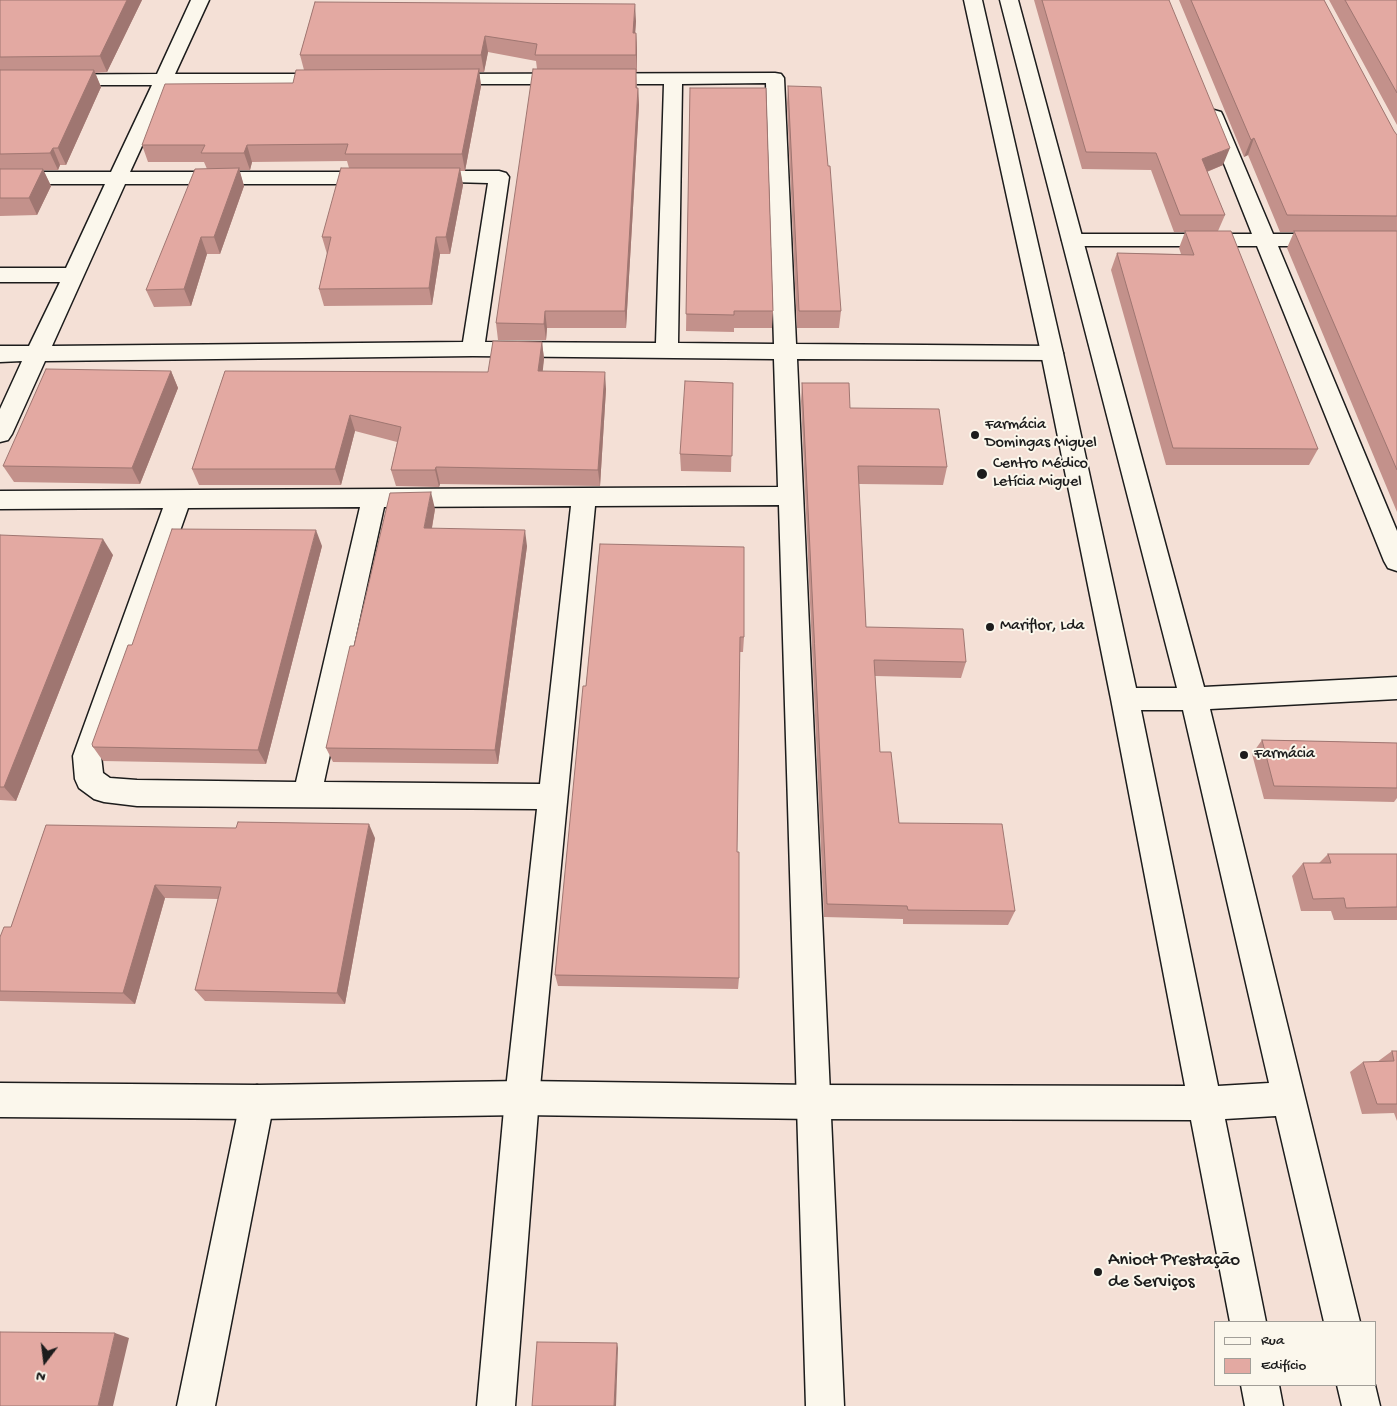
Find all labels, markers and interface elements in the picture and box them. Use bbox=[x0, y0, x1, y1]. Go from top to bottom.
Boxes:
place label: Farmácia Domingas Miguel bbox=[985, 416, 1097, 454]
marker: Farmácia Domingas Miguel bbox=[969, 429, 981, 441]
place label: Centro Médico Letícia Miguel bbox=[993, 455, 1088, 493]
marker: Centro Médico Letícia Miguel bbox=[975, 467, 989, 481]
place label: Mariflor, Lda bbox=[1000, 617, 1084, 637]
marker: Mariflor, Lda bbox=[984, 621, 996, 633]
place label: Farmácia bbox=[1254, 745, 1315, 765]
marker: Farmácia bbox=[1238, 749, 1250, 761]
place label: Anioct Prestação de Serviços bbox=[1108, 1250, 1240, 1294]
marker: Anioct Prestação de Serviços bbox=[1092, 1266, 1104, 1278]
legend bbox=[1214, 1321, 1377, 1386]
text: Rua bbox=[1261, 1332, 1284, 1350]
north arrow bbox=[20, 1336, 70, 1386]
text: Edifício bbox=[1261, 1357, 1306, 1375]
text: N bbox=[34, 1367, 48, 1385]

